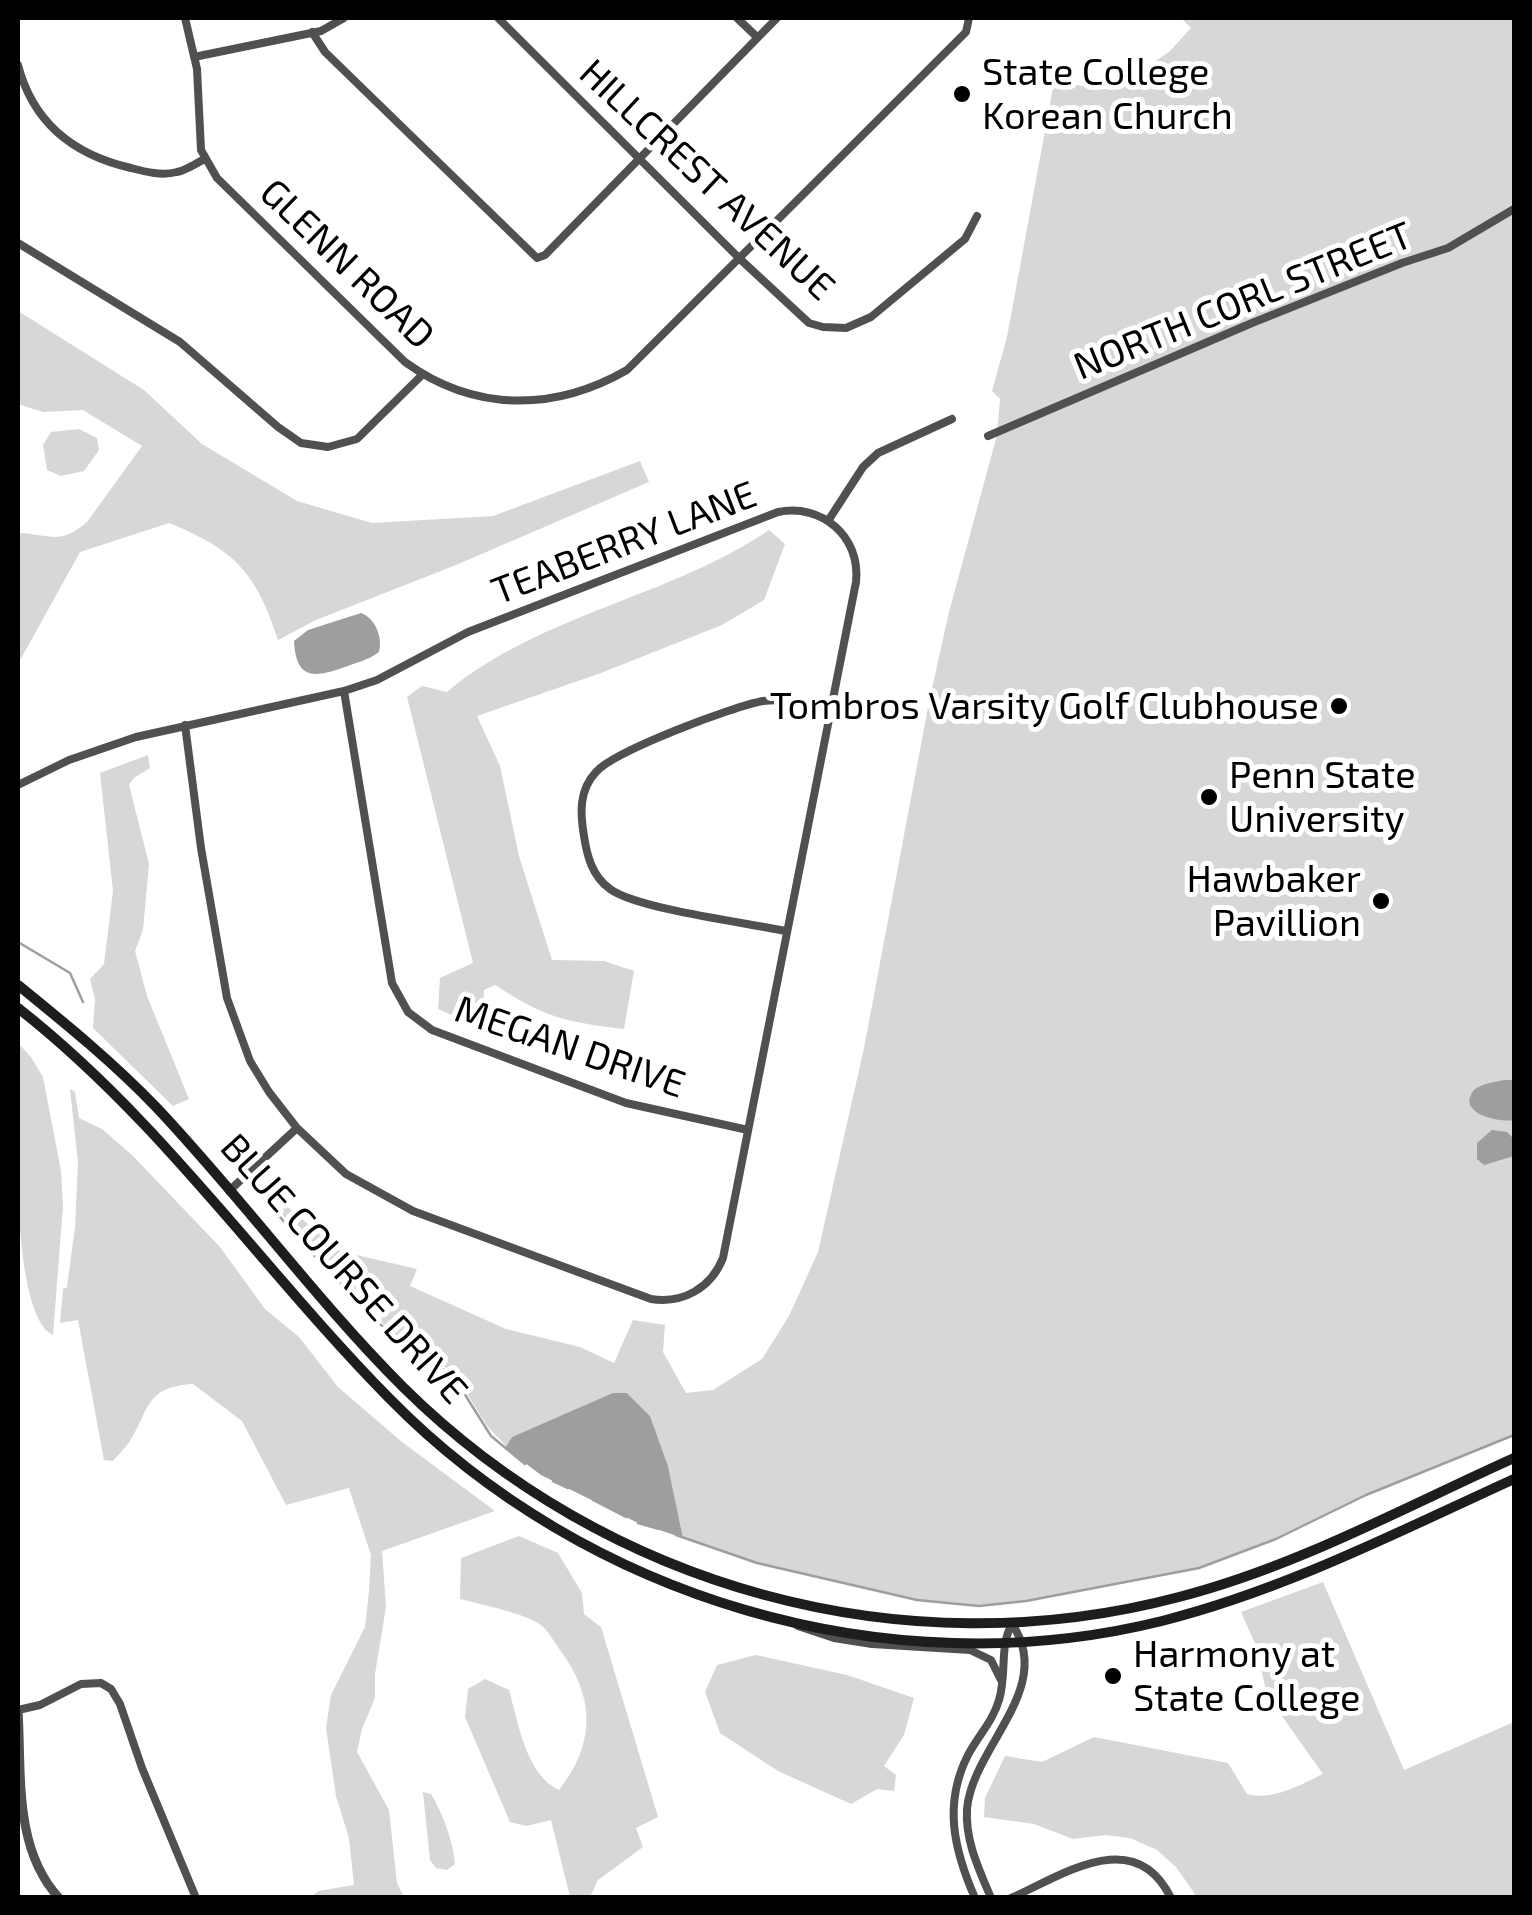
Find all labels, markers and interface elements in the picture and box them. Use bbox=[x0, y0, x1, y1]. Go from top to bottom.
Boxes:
place label: State College Korean Church bbox=[982, 49, 1233, 138]
street label: HILLCREST AVENUE bbox=[570, 50, 844, 310]
marker: State College Korean Church bbox=[951, 83, 973, 105]
street label: GLENN ROAD bbox=[250, 170, 444, 358]
street label: NORTH CORL STREET bbox=[1067, 212, 1419, 390]
street label: TEABERRY LANE bbox=[485, 472, 763, 614]
place label: Tombros Varsity Golf Clubhouse bbox=[770, 683, 1319, 729]
marker: Tombros Varsity Golf Clubhouse bbox=[1328, 695, 1350, 717]
place label: Penn State University bbox=[1229, 752, 1416, 842]
marker: Penn State University bbox=[1198, 786, 1220, 808]
place label: Hawbaker Pavillion bbox=[1187, 856, 1361, 946]
marker: Hawbaker Pavillion bbox=[1370, 890, 1392, 912]
street label: MEGAN DRIVE bbox=[449, 986, 691, 1108]
street label: BLUE COURSE DRIVE bbox=[211, 1125, 477, 1413]
place label: Harmony at State College bbox=[1133, 1631, 1360, 1720]
marker: Harmony at State College bbox=[1102, 1665, 1124, 1687]

